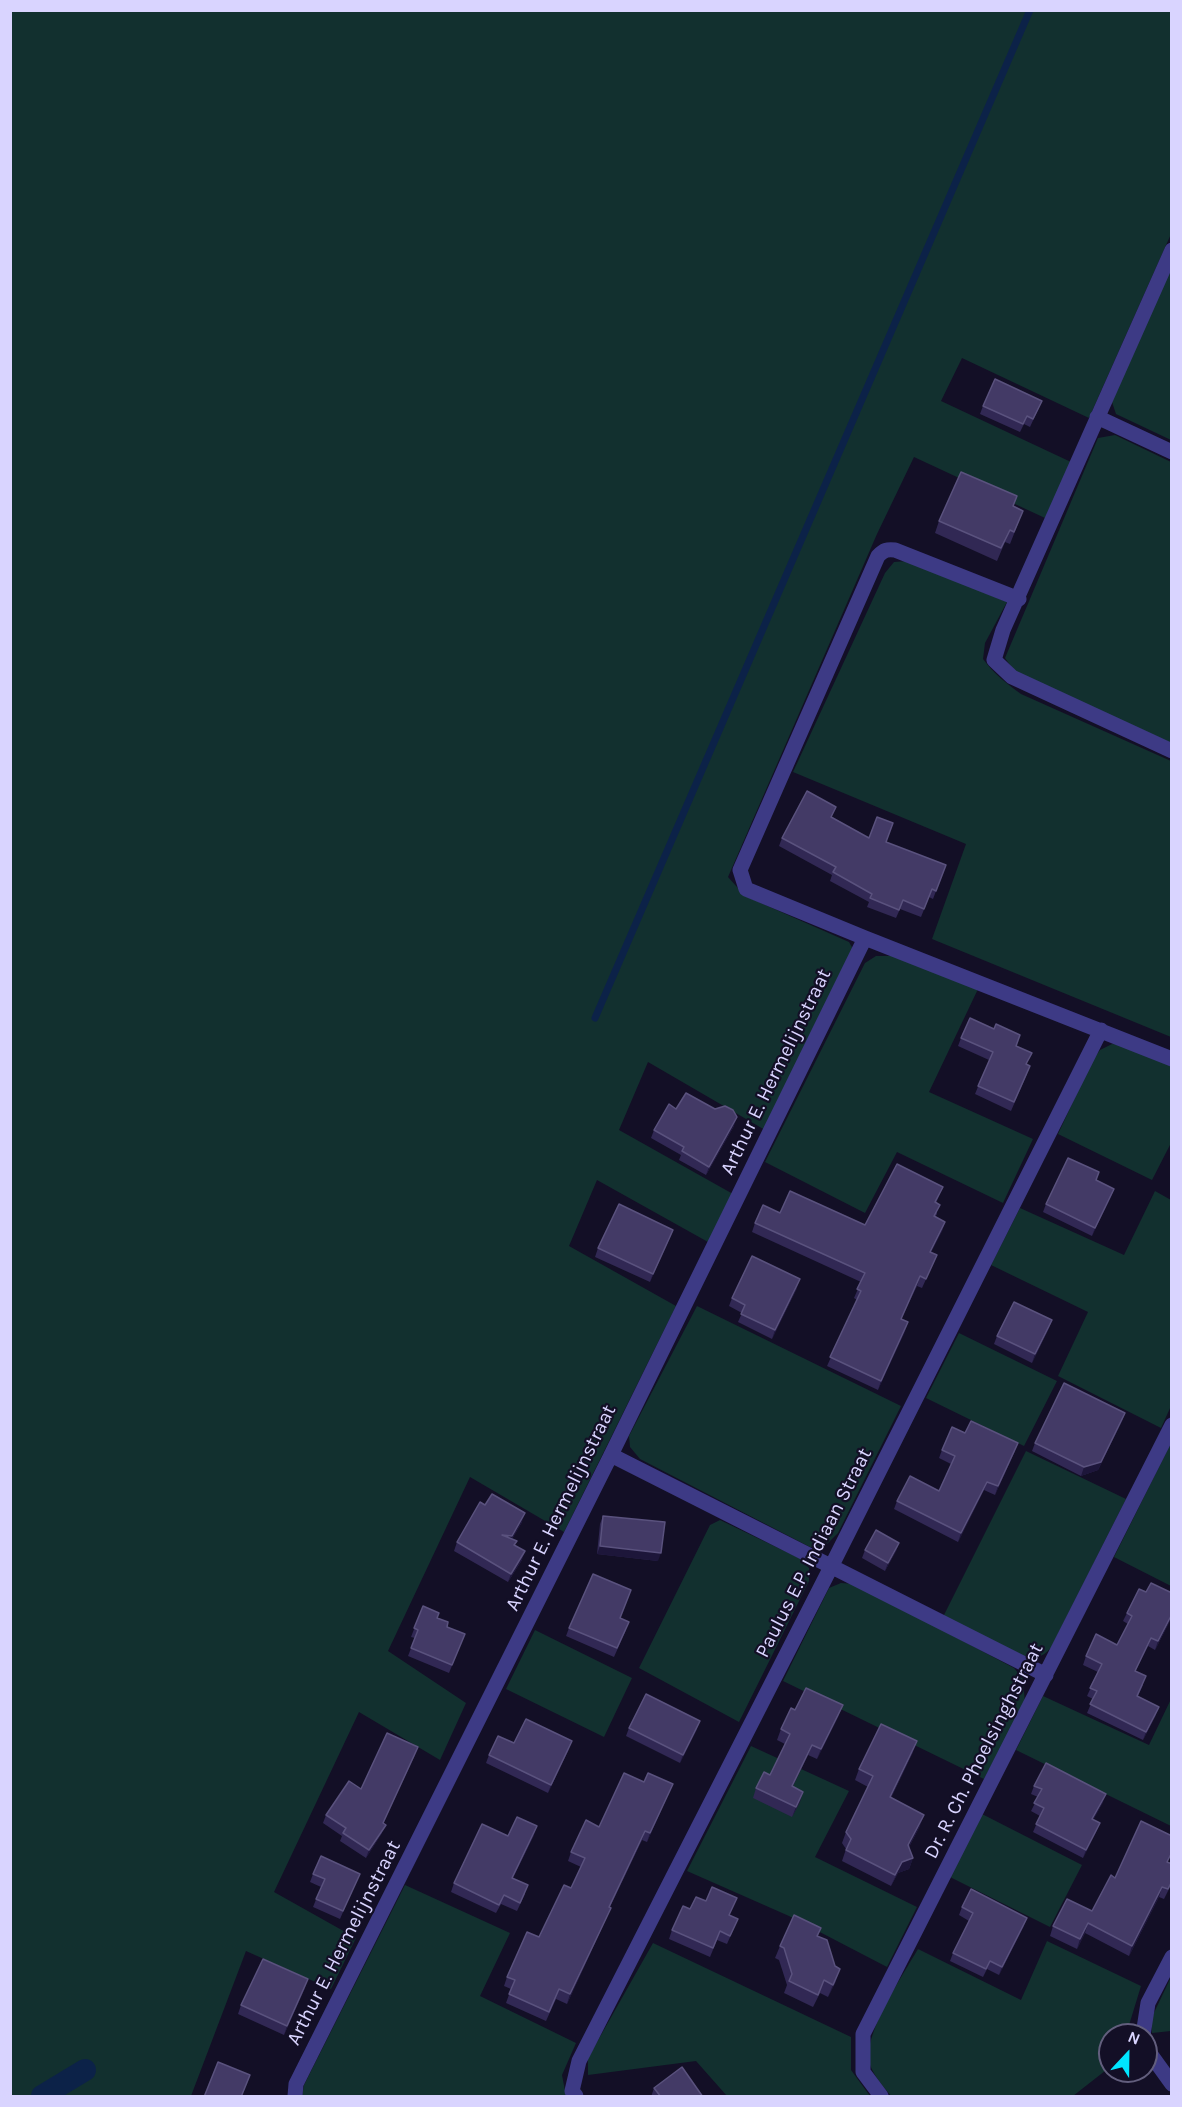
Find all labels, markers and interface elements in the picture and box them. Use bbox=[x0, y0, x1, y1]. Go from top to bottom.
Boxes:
street label: Arthur E. Hermelijnstraat bbox=[716, 965, 836, 1179]
street label: Arthur E. Hermelijnstraat bbox=[501, 1401, 621, 1615]
street label: Paulus E.P. Indiaan Straat bbox=[751, 1444, 877, 1662]
street label: Dr. R. Ch. Phoelsinghstraat bbox=[919, 1639, 1049, 1863]
street label: Arthur E. Hermelijnstraat bbox=[282, 1837, 406, 2049]
north arrow bbox=[1098, 2023, 1158, 2083]
text: N bbox=[1125, 2027, 1143, 2049]

